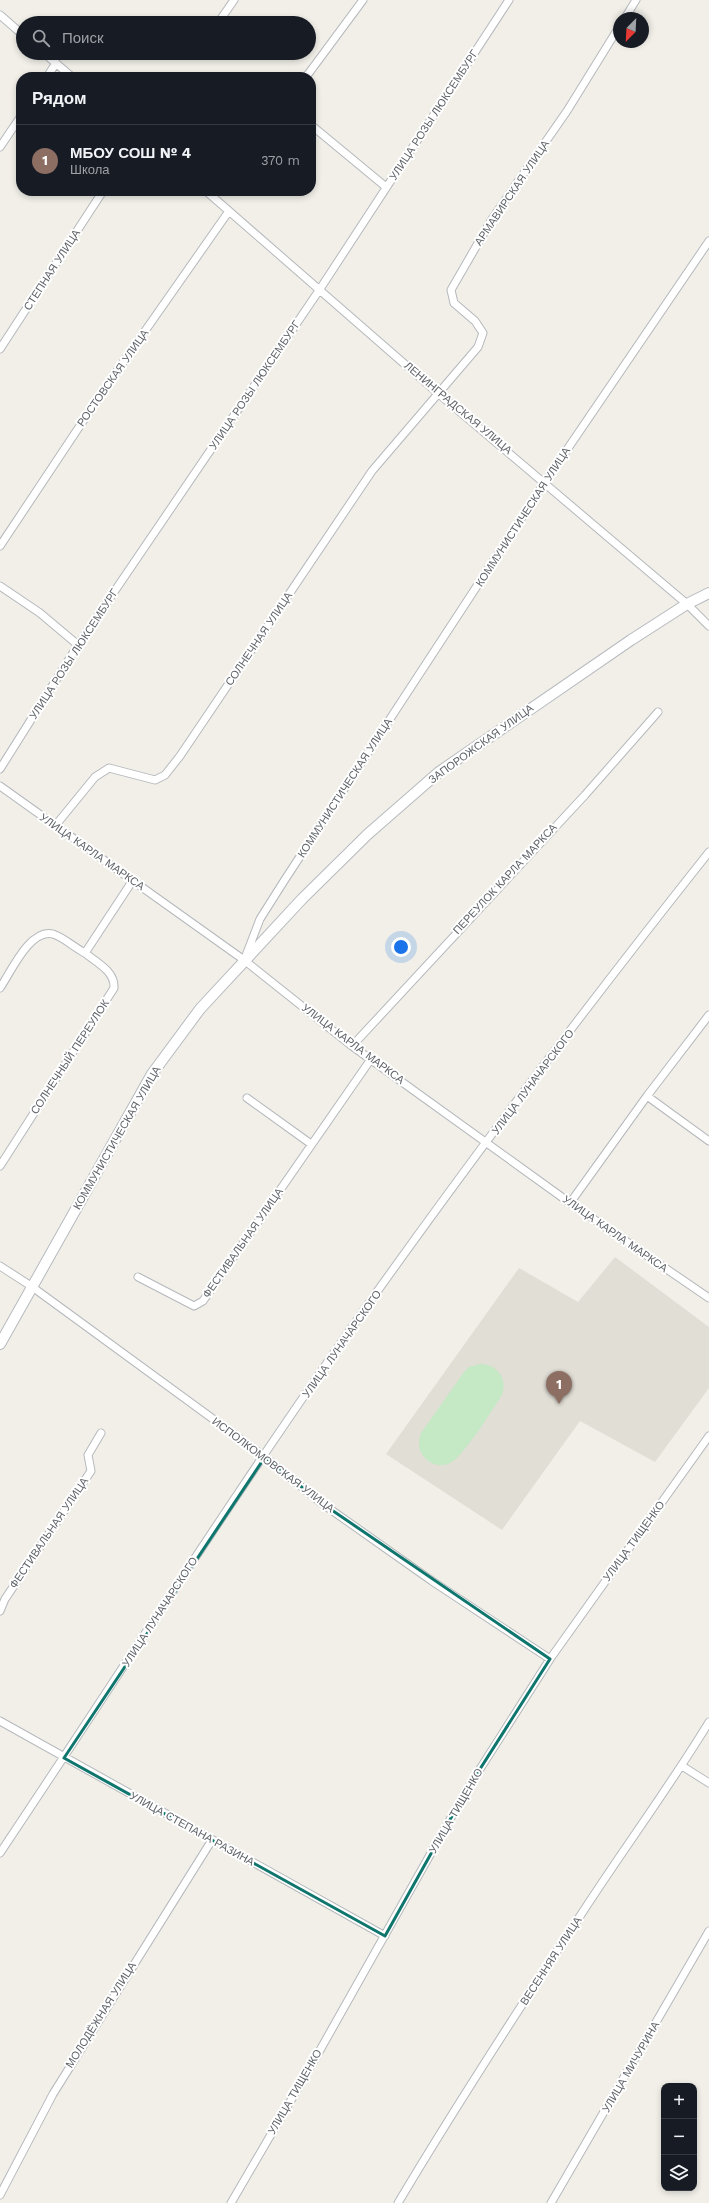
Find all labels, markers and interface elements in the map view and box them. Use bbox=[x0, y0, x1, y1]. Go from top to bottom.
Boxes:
north arrow bbox=[613, 12, 649, 48]
search box bbox=[16, 16, 316, 60]
icon: search bbox=[30, 27, 52, 49]
text: Поиск bbox=[62, 29, 104, 47]
street label: УЛИЦА РОЗЫ ЛЮКСЕМБУРГ bbox=[387, 47, 481, 183]
text: Рядом bbox=[32, 88, 87, 108]
street label: АРМАВИРСКАЯ УЛИЦА bbox=[472, 137, 552, 248]
text: МБОУ СОШ № 4 bbox=[70, 144, 191, 162]
text: 1 bbox=[42, 153, 48, 168]
text: 370 m bbox=[261, 153, 300, 168]
text: Школа bbox=[70, 162, 110, 177]
street label: СТЕПНАЯ УЛИЦА bbox=[21, 227, 83, 313]
street label: УЛИЦА РОЗЫ ЛЮКСЕМБУРГ bbox=[207, 318, 303, 452]
street label: РОСТОВСКАЯ УЛИЦА bbox=[75, 326, 152, 429]
street label: ЛЕНИНГРАДСКАЯ УЛИЦА bbox=[401, 359, 515, 457]
street label: КОММУНИСТИЧЕСКАЯ УЛИЦА bbox=[473, 444, 573, 589]
street label: УЛИЦА РОЗЫ ЛЮКСЕМБУРГ bbox=[27, 586, 121, 722]
street label: СОЛНЕЧНАЯ УЛИЦА bbox=[223, 589, 296, 688]
street label: ЗАПОРОЖСКАЯ УЛИЦА bbox=[426, 701, 536, 786]
street label: КОММУНИСТИЧЕСКАЯ УЛИЦА bbox=[295, 715, 395, 860]
street label: УЛИЦА КАРЛА МАРКСА bbox=[37, 811, 147, 894]
street label: ПЕРЕУЛОК КАРЛА МАРКСА bbox=[450, 821, 560, 937]
your location bbox=[391, 937, 411, 957]
street label: СОЛНЕЧНЫЙ ПЕРЕУЛОК bbox=[28, 997, 112, 1117]
street label: УЛИЦА КАРЛА МАРКСА bbox=[299, 1001, 407, 1087]
street label: УЛИЦА ЛУНАЧАРСКОГО bbox=[489, 1027, 577, 1137]
street label: КОММУНИСТИЧЕСКАЯ УЛИЦА bbox=[70, 1063, 164, 1212]
street label: ФЕСТИВАЛЬНАЯ УЛИЦА bbox=[200, 1185, 286, 1300]
street label: УЛИЦА КАРЛА МАРКСА bbox=[560, 1193, 670, 1276]
street label: УЛИЦА ЛУНАЧАРСКОГО bbox=[300, 1287, 384, 1400]
pin: 1 bbox=[546, 1371, 572, 1404]
street label: ИСПОЛКОМОВСКАЯ УЛИЦА bbox=[209, 1415, 337, 1516]
street label: ФЕСТИВАЛЬНАЯ УЛИЦА bbox=[7, 1474, 91, 1591]
street label: УЛИЦА ТИЩЕНКО bbox=[601, 1498, 668, 1584]
street label: УЛИЦА ЛУНАЧАРСКОГО bbox=[120, 1554, 201, 1669]
street label: УЛИЦА ТИЩЕНКО bbox=[426, 1766, 486, 1856]
street label: УЛИЦА СТЕПАНА РАЗИНА bbox=[127, 1789, 257, 1869]
street label: ВЕСЕННЯЯ УЛИЦА bbox=[518, 1914, 585, 2008]
street label: МОЛОДЁЖНАЯ УЛИЦА bbox=[63, 1959, 139, 2070]
street label: УЛИЦА МИЧУРИНА bbox=[600, 2019, 663, 2115]
street label: УЛИЦА ТИЩЕНКО bbox=[265, 2047, 325, 2137]
map controls bbox=[661, 2083, 697, 2191]
button: + bbox=[661, 2083, 697, 2119]
button: − bbox=[661, 2119, 697, 2155]
button: layers bbox=[661, 2155, 697, 2191]

